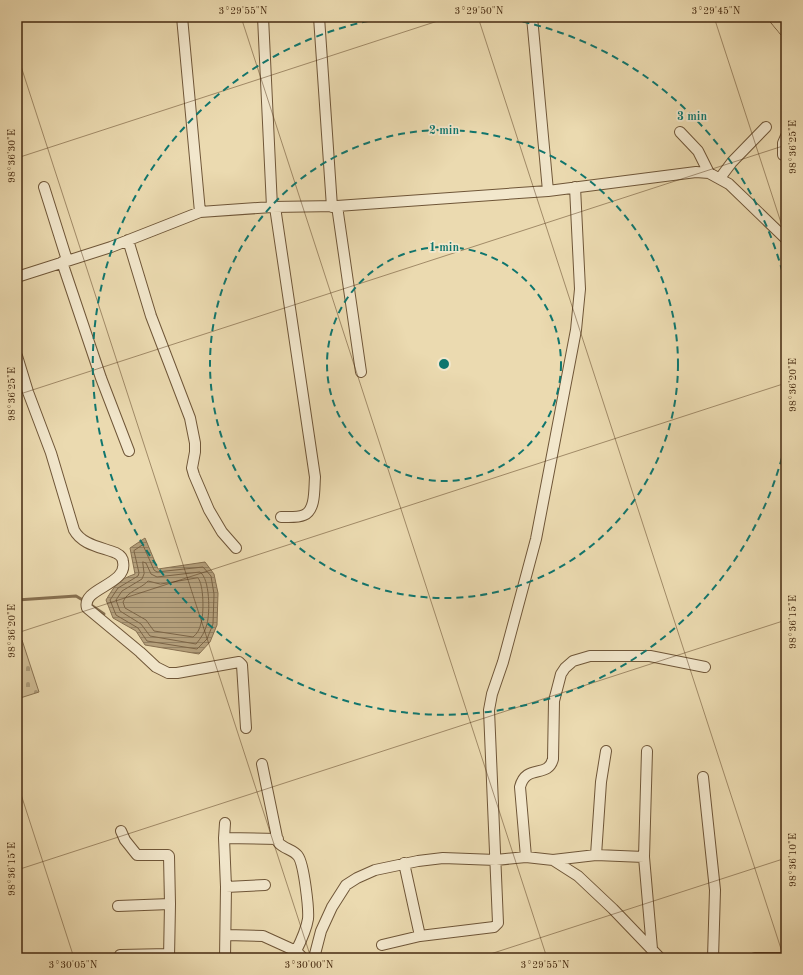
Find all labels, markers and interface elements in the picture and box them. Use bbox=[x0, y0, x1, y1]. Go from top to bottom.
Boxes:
text: 3°29'55"N bbox=[219, 6, 268, 16]
text: 3°29'50"N bbox=[455, 6, 504, 16]
text: 3°29'45"N bbox=[692, 6, 741, 16]
text: 3 min bbox=[677, 111, 707, 123]
text: 98°36'25"E bbox=[788, 120, 798, 174]
text: 2 min bbox=[429, 125, 459, 137]
text: 98°36'30"E bbox=[7, 129, 17, 183]
text: 1 min bbox=[429, 242, 459, 254]
centre of rings bbox=[437, 357, 451, 371]
text: 98°36'20"E bbox=[788, 358, 798, 412]
text: 98°36'25"E bbox=[7, 367, 17, 421]
text: 98°36'15"E bbox=[788, 595, 798, 649]
text: 98°36'20"E bbox=[7, 604, 17, 658]
text: 98°36'10"E bbox=[788, 833, 798, 887]
text: 98°36'15"E bbox=[7, 842, 17, 896]
text: 3°30'05"N bbox=[49, 960, 98, 970]
text: 3°30'00"N bbox=[285, 960, 334, 970]
text: 3°29'55"N bbox=[521, 960, 570, 970]

